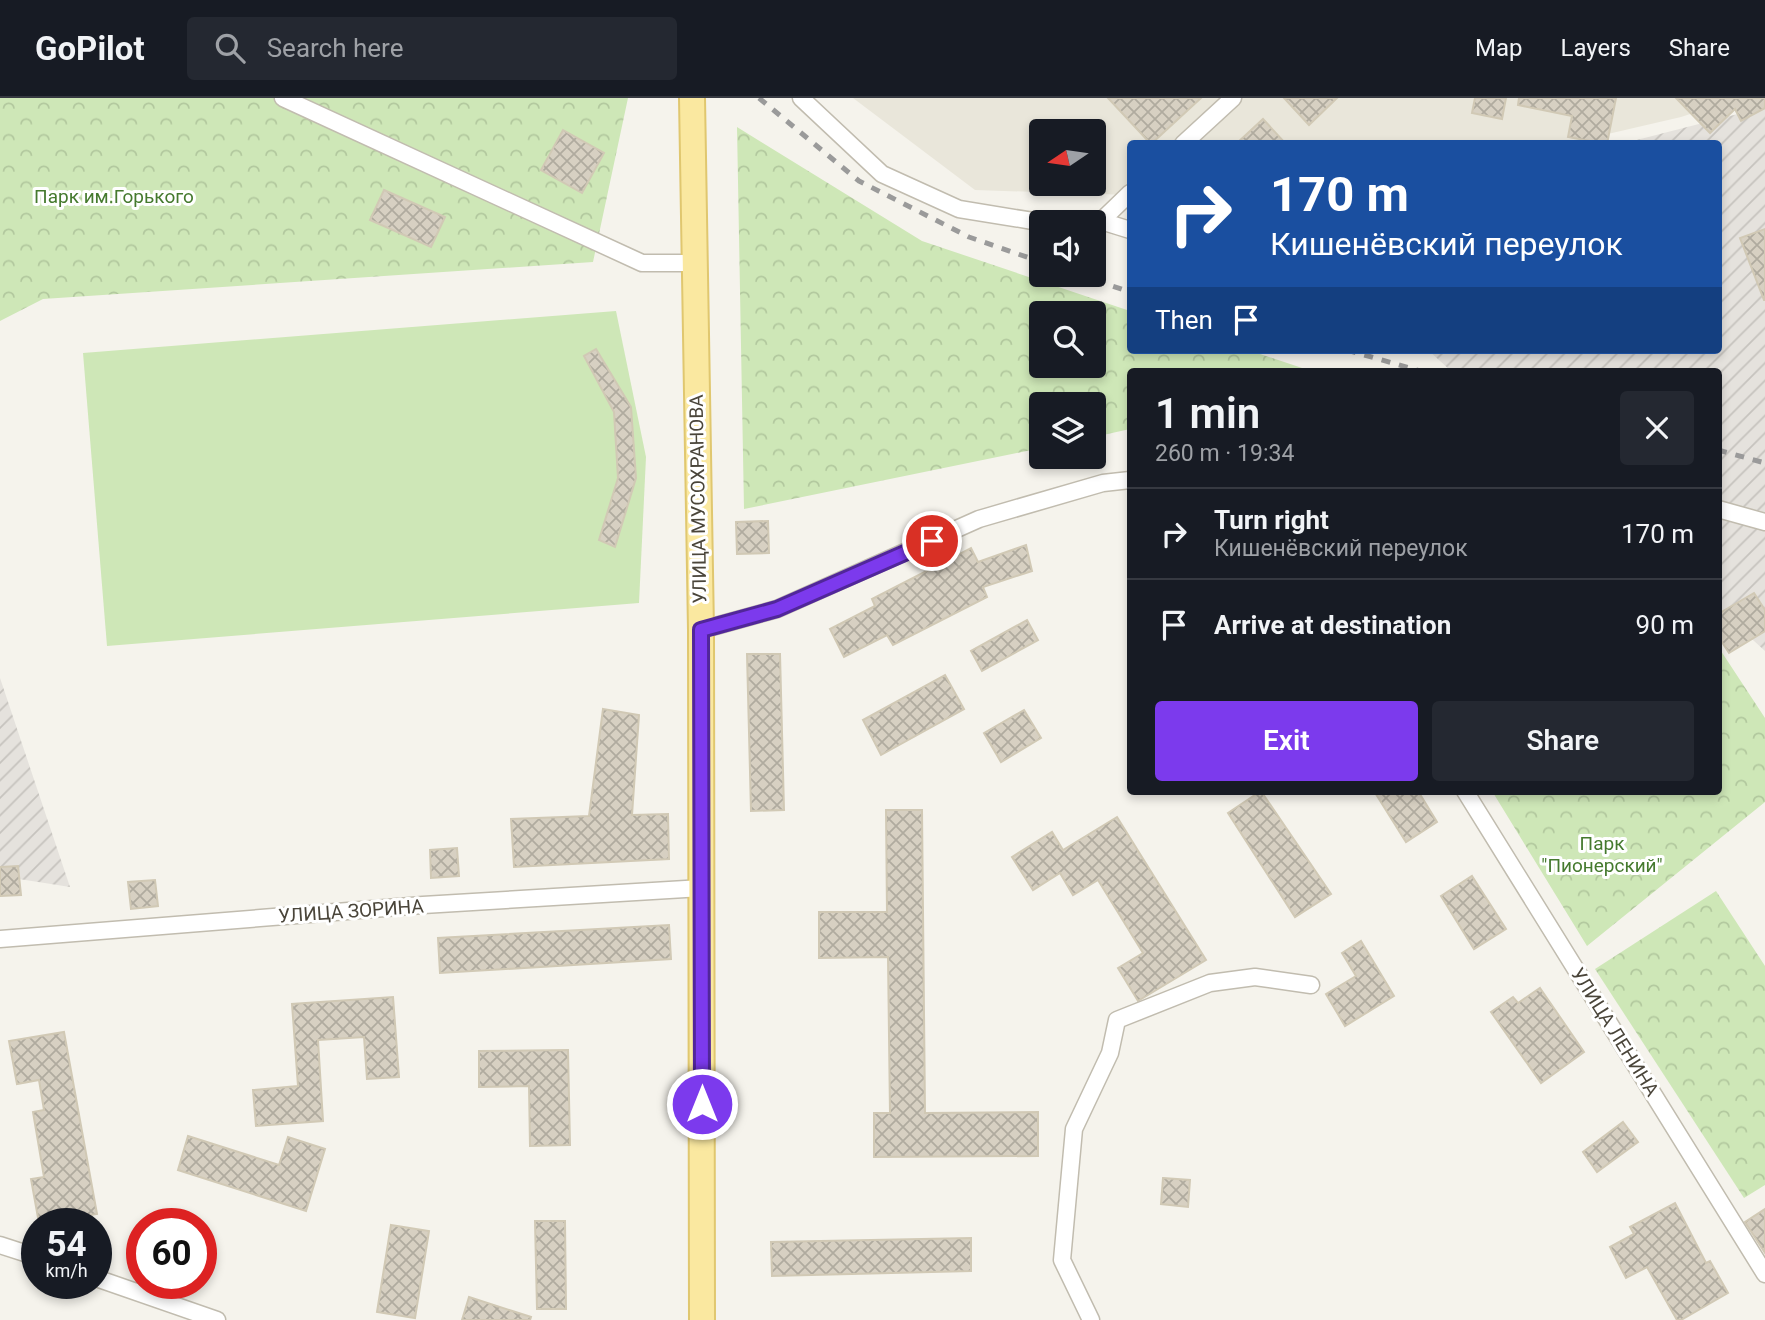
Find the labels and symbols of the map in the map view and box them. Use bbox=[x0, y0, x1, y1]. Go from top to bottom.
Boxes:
north arrow bbox=[1029, 119, 1106, 196]
park label: Парк им.Горького bbox=[34, 185, 194, 208]
street label: УЛИЦА МУСОХРАНОВА bbox=[685, 394, 711, 604]
pin bbox=[902, 511, 962, 571]
park label: Парк "Пионерский" bbox=[1541, 832, 1663, 877]
street label: УЛИЦА ЗОРИНА bbox=[278, 894, 425, 928]
street label: УЛИЦА ЛЕНИНА bbox=[1566, 964, 1664, 1101]
position arrow bbox=[665, 1067, 739, 1141]
speed limit sign: 60 bbox=[126, 1208, 217, 1299]

